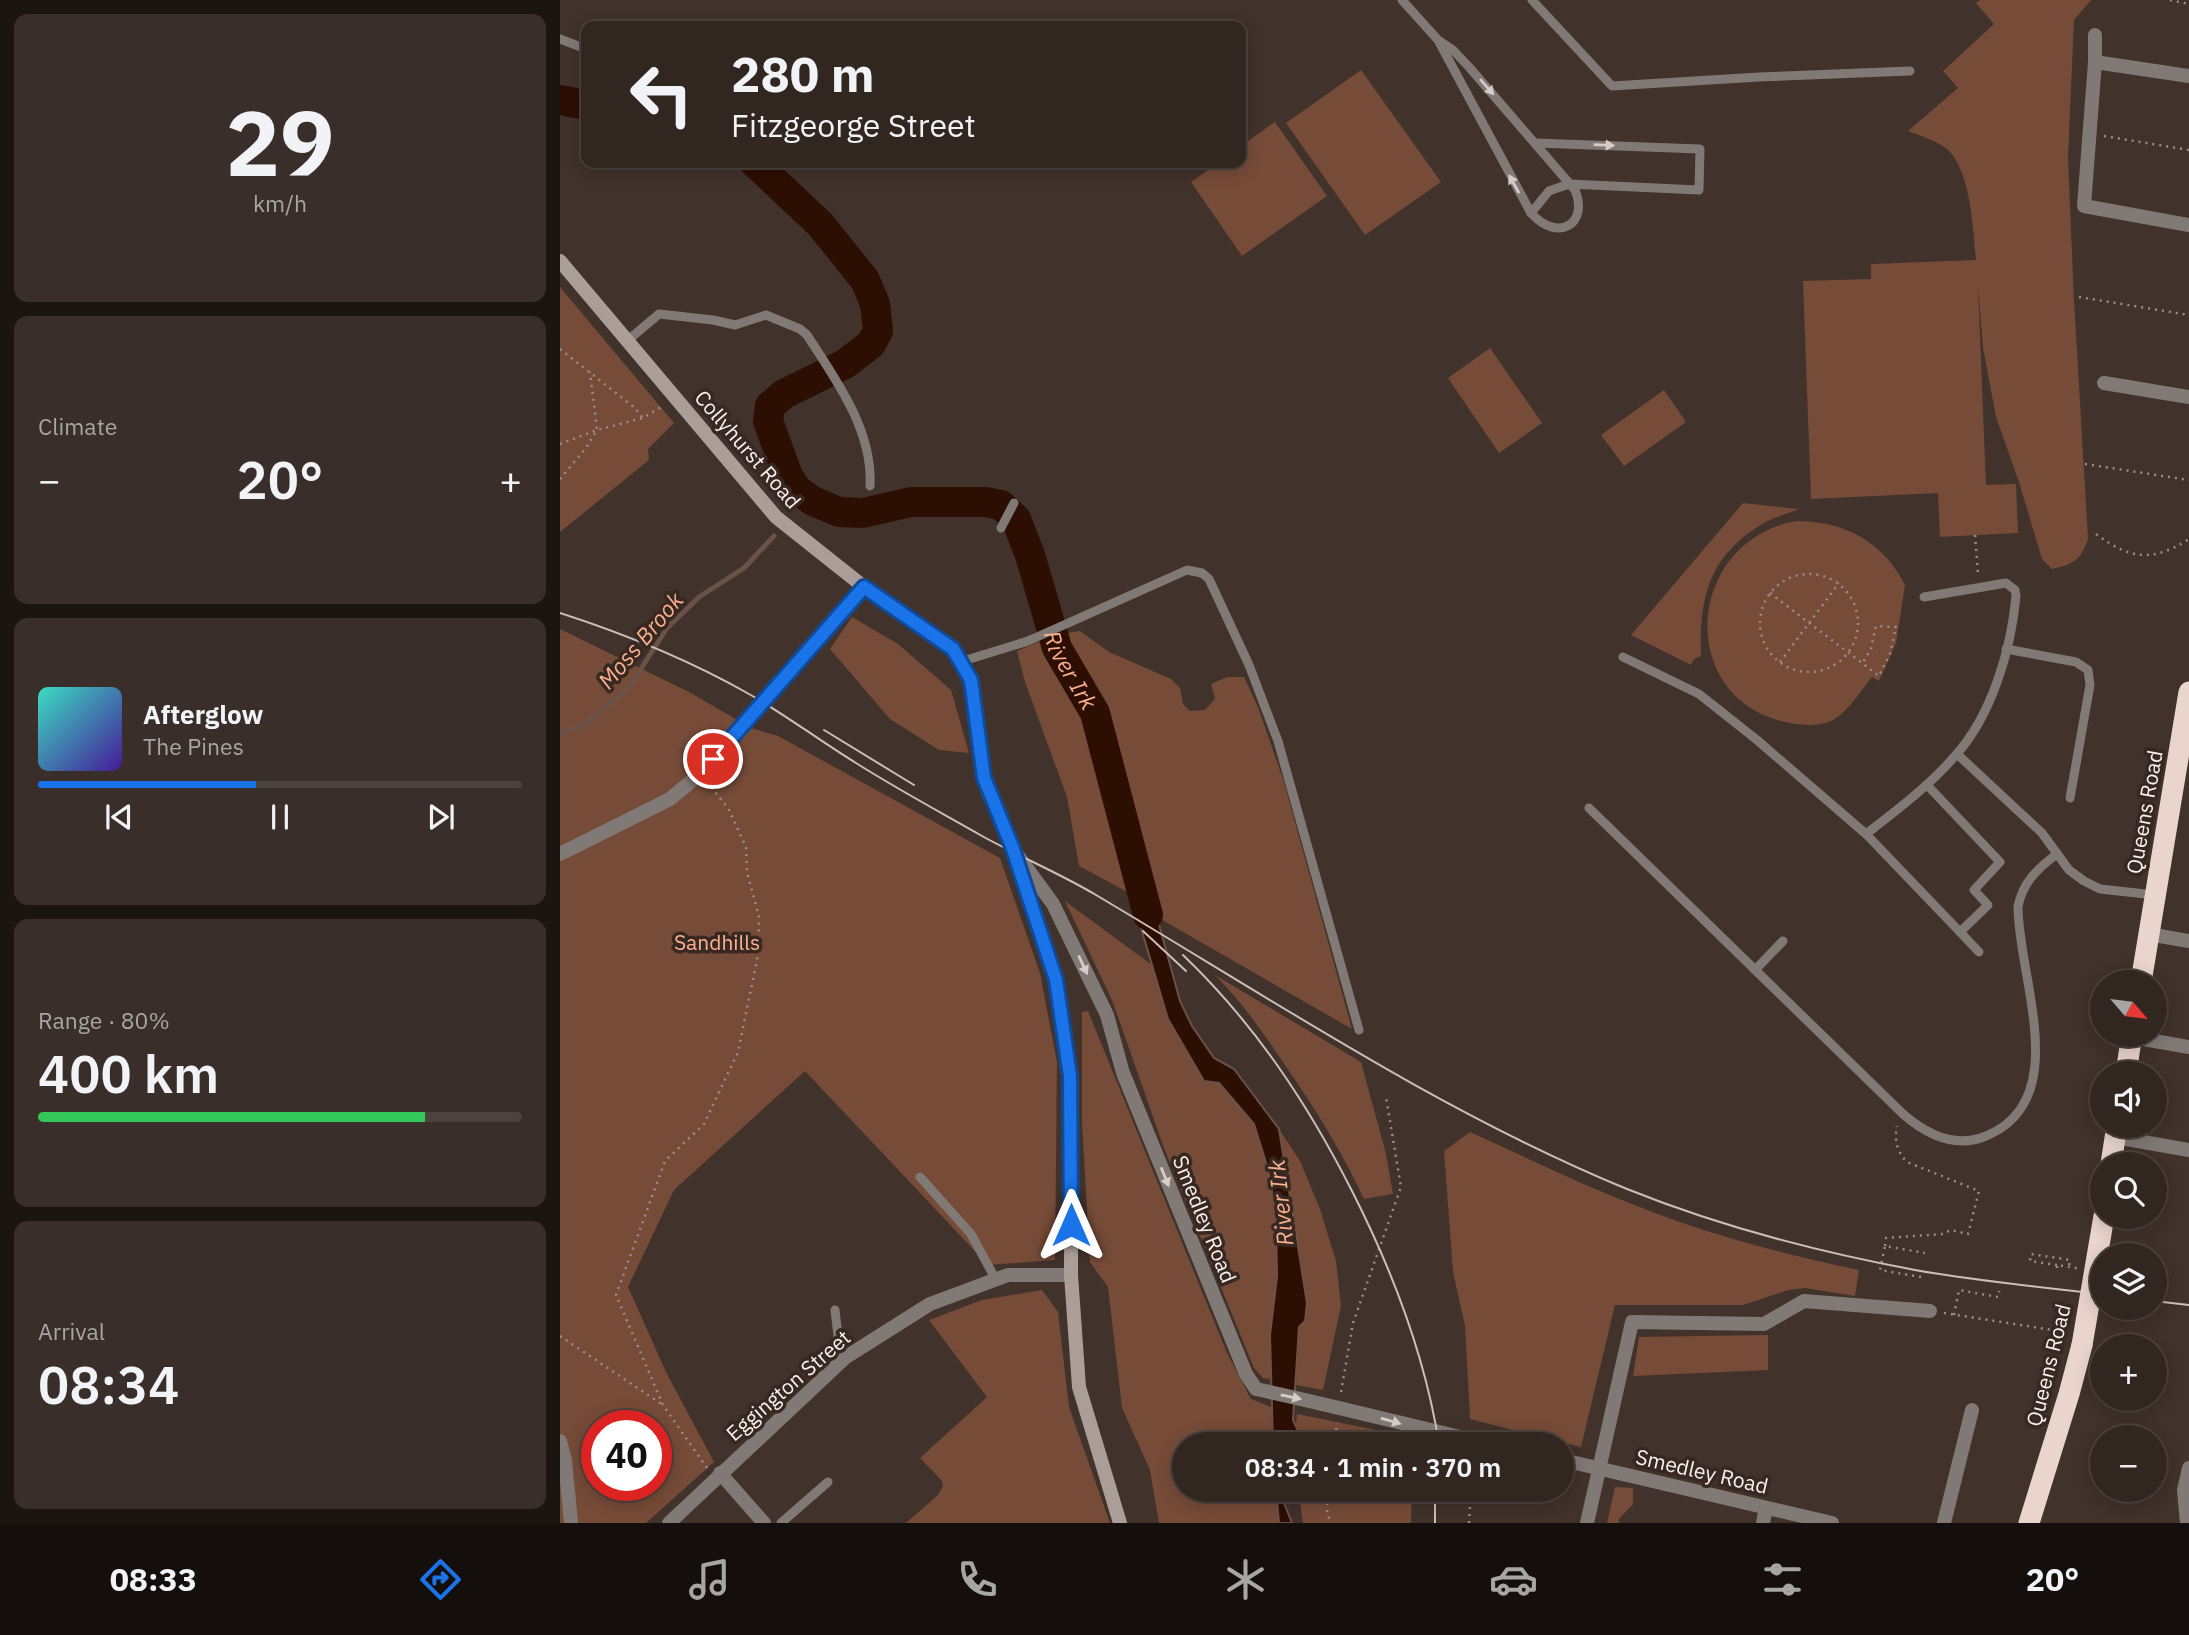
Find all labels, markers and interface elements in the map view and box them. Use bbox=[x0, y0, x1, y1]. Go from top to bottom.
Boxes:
text: 280 m bbox=[731, 42, 875, 105]
icon: left bbox=[616, 49, 707, 140]
one-way arrow bbox=[1479, 78, 1495, 96]
text: 29 bbox=[225, 83, 335, 201]
text: Fitzgeorge Street bbox=[731, 104, 976, 146]
one-way arrow bbox=[1593, 139, 1615, 150]
one-way arrow bbox=[1508, 174, 1520, 194]
text: km/h bbox=[253, 188, 307, 218]
street label: Collyhurst Road bbox=[689, 384, 807, 514]
text: Climate bbox=[38, 411, 117, 441]
text: 20° bbox=[237, 446, 323, 513]
text: − bbox=[38, 455, 61, 504]
text: + bbox=[499, 455, 522, 504]
water label: Moss Brook bbox=[591, 585, 690, 695]
water label: River Irk bbox=[1038, 627, 1105, 716]
text: Afterglow bbox=[143, 697, 263, 731]
pin bbox=[683, 729, 743, 789]
text: The Pines bbox=[143, 731, 244, 761]
icon: arrive bbox=[694, 740, 732, 778]
street label: Queens Road bbox=[2119, 748, 2169, 876]
icon: previous bbox=[100, 798, 138, 836]
icon: pause bbox=[261, 798, 299, 836]
icon: next bbox=[422, 798, 460, 836]
park label: Sandhills bbox=[674, 928, 760, 956]
one-way arrow bbox=[1077, 955, 1089, 975]
north arrow bbox=[2090, 970, 2166, 1046]
map controls bbox=[2090, 970, 2167, 1502]
text: Range · 80% bbox=[38, 1005, 170, 1035]
text: 400 km bbox=[38, 1040, 219, 1107]
button: sound bbox=[2090, 1061, 2167, 1138]
street label: Smedley Road bbox=[1167, 1151, 1243, 1287]
button: search bbox=[2090, 1152, 2167, 1229]
water label: River Irk bbox=[1260, 1158, 1299, 1247]
one-way arrow bbox=[1160, 1167, 1171, 1188]
position arrow bbox=[1034, 1188, 1108, 1262]
button: layers bbox=[2090, 1243, 2167, 1320]
street label: Queens Road bbox=[2019, 1301, 2077, 1429]
text: Arrival bbox=[38, 1316, 105, 1346]
street label: Eggington Street bbox=[720, 1323, 856, 1447]
button: + bbox=[2090, 1334, 2167, 1411]
text: 08:34 bbox=[38, 1351, 179, 1418]
one-way arrow bbox=[1280, 1391, 1302, 1402]
speed limit sign: 40 bbox=[581, 1410, 672, 1501]
one-way arrow bbox=[1380, 1416, 1402, 1427]
button: − bbox=[2090, 1425, 2167, 1502]
street label: Smedley Road bbox=[1633, 1442, 1771, 1500]
text: 08:34 · 1 min · 370 m bbox=[1245, 1450, 1501, 1484]
icon: directions bbox=[416, 1555, 465, 1604]
icon: music bbox=[685, 1555, 734, 1604]
icon: phone bbox=[953, 1555, 1002, 1604]
icon: climate bbox=[1221, 1555, 1270, 1604]
icon: car bbox=[1489, 1555, 1538, 1604]
icon: filters bbox=[1758, 1555, 1807, 1604]
text: 08:33 bbox=[110, 1558, 197, 1600]
text: 20° bbox=[2026, 1558, 2079, 1600]

